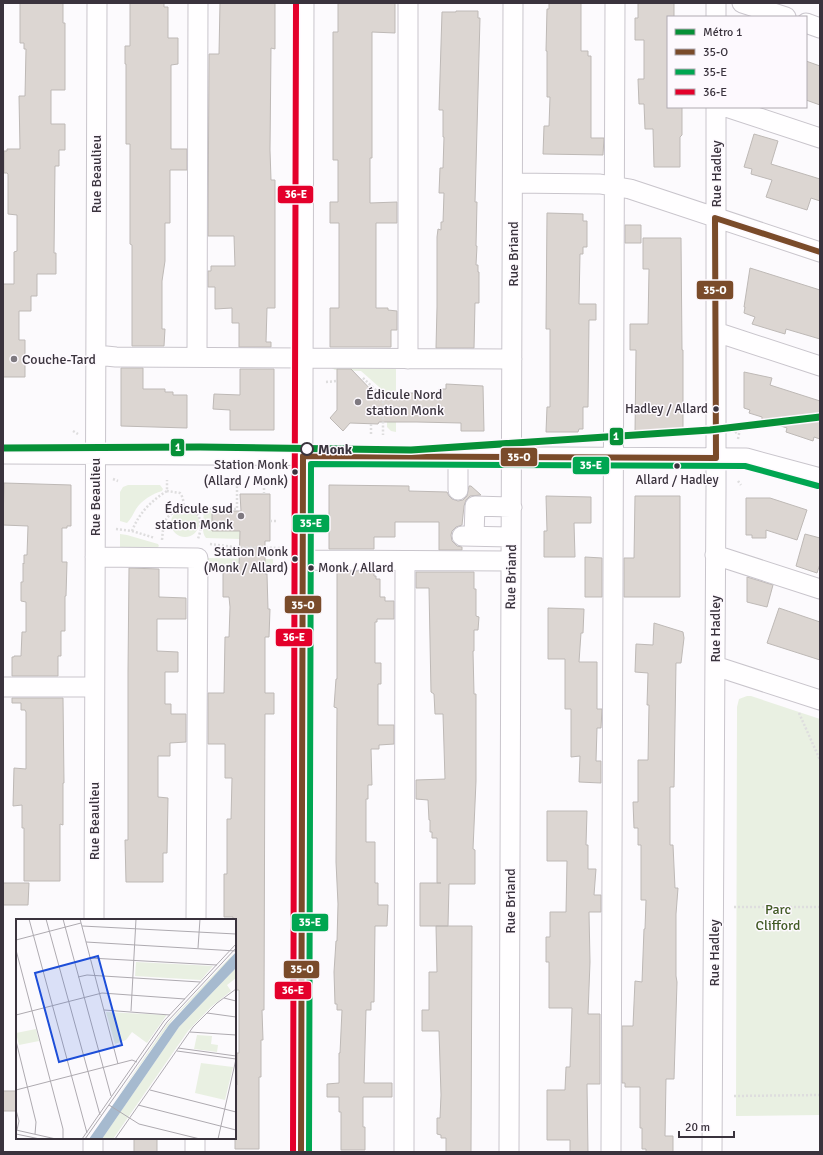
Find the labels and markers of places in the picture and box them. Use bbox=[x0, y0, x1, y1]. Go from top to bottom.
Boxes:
place label: Couche-Tard bbox=[22, 351, 96, 368]
marker: Couche-Tard bbox=[9, 354, 19, 364]
place label: Édicule Nord station Monk bbox=[366, 386, 444, 419]
marker: Édicule Nord station Monk bbox=[353, 397, 363, 407]
place label: Hadley / Allard bbox=[625, 401, 708, 417]
marker: Hadley / Allard bbox=[711, 404, 721, 414]
place label: Monk bbox=[318, 441, 353, 458]
marker: Monk bbox=[300, 442, 314, 456]
place label: Station Monk (Allard / Monk) bbox=[204, 457, 288, 489]
marker: Allard / Hadley bbox=[672, 461, 682, 471]
marker: Station Monk (Allard / Monk) bbox=[290, 467, 300, 477]
place label: Allard / Hadley bbox=[636, 472, 719, 488]
place label: Édicule sud station Monk bbox=[155, 500, 233, 533]
marker: Édicule sud station Monk bbox=[236, 511, 246, 521]
place label: Station Monk (Monk / Allard) bbox=[204, 544, 288, 576]
marker: Station Monk (Monk / Allard) bbox=[290, 554, 300, 564]
place label: Monk / Allard bbox=[318, 560, 394, 576]
marker: Monk / Allard bbox=[306, 563, 316, 573]

